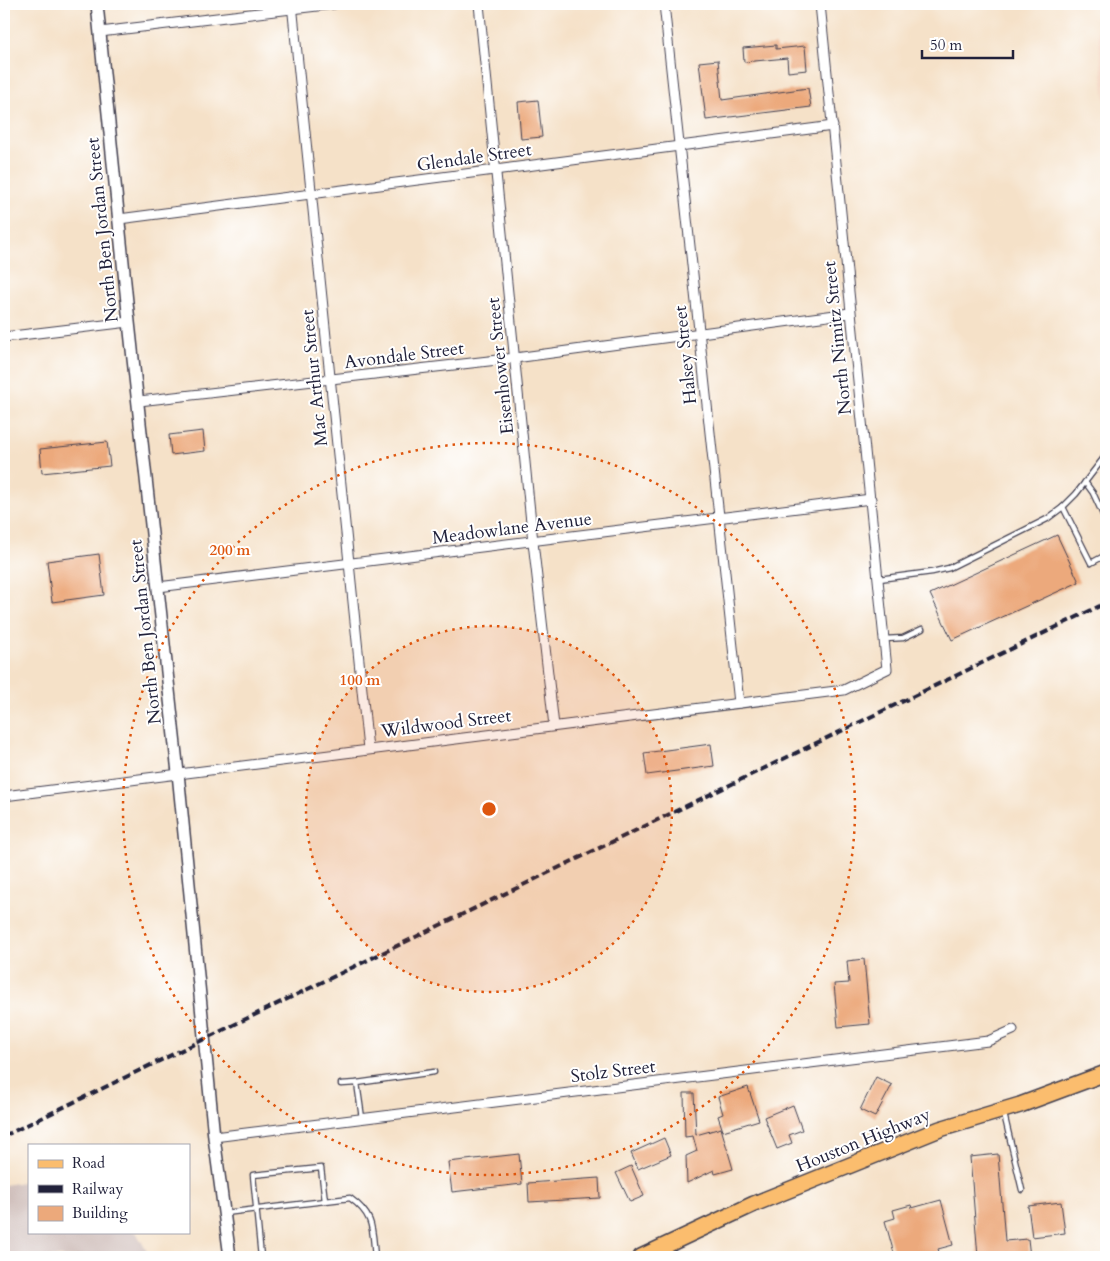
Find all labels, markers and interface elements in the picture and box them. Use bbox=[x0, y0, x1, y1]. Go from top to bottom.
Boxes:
scale bar bbox=[922, 28, 1014, 60]
text: 50 m bbox=[930, 35, 962, 55]
street label: North Ben Jordan Street bbox=[80, 136, 125, 324]
street label: Glendale Street bbox=[415, 137, 533, 178]
street label: North Nimitz Street bbox=[817, 259, 858, 416]
street label: Eisenhower Street bbox=[481, 296, 520, 436]
street label: Halsey Street bbox=[668, 304, 703, 406]
street label: Mac Arthur Street bbox=[295, 308, 334, 448]
street label: Avondale Street bbox=[343, 336, 466, 375]
street label: Meadowlane Avenue bbox=[431, 506, 593, 551]
street label: North Ben Jordan Street bbox=[123, 538, 168, 726]
text: 200 m bbox=[210, 540, 251, 560]
text: 100 m bbox=[340, 670, 381, 690]
street label: Wildwood Street bbox=[379, 703, 513, 744]
centre of rings bbox=[480, 800, 498, 818]
street label: Stolz Street bbox=[569, 1054, 657, 1089]
street label: Houston Highway bbox=[792, 1102, 935, 1179]
legend bbox=[28, 1144, 190, 1234]
text: Road bbox=[72, 1153, 105, 1173]
text: Railway bbox=[72, 1179, 123, 1199]
text: Building bbox=[72, 1203, 128, 1223]

